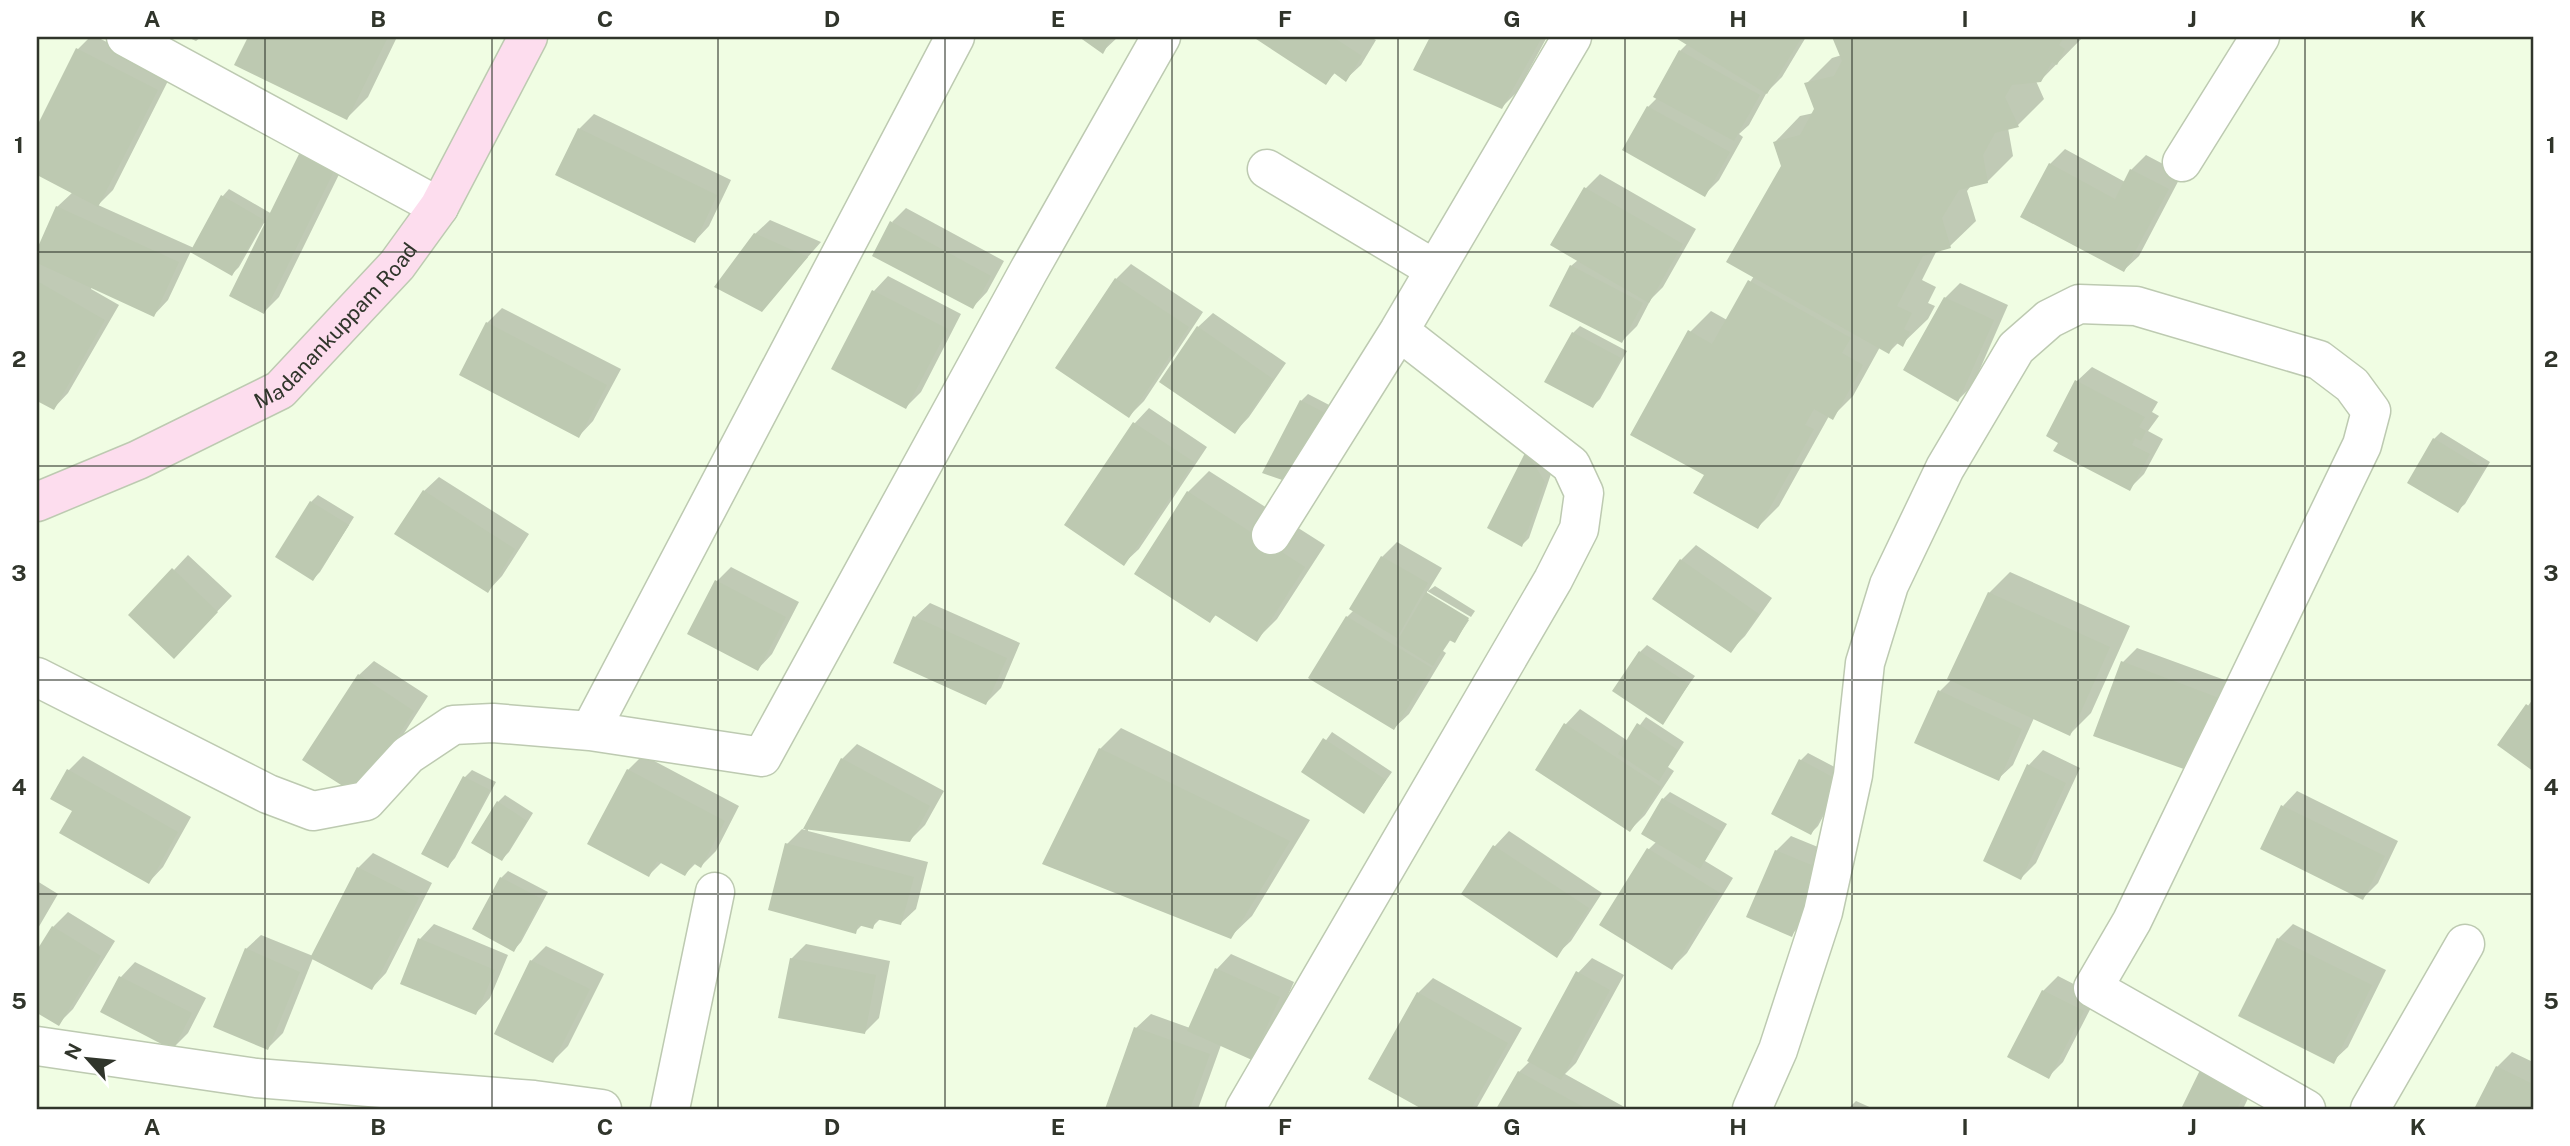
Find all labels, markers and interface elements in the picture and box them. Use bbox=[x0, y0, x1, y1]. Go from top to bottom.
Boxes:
text: A bbox=[144, 5, 161, 32]
text: B bbox=[370, 5, 386, 32]
text: C bbox=[597, 5, 613, 32]
text: D bbox=[824, 5, 840, 32]
text: E bbox=[1051, 5, 1065, 32]
text: F bbox=[1278, 5, 1292, 32]
text: G bbox=[1503, 5, 1521, 32]
text: H bbox=[1729, 5, 1747, 32]
text: I bbox=[1961, 5, 1969, 32]
text: J bbox=[2187, 5, 2197, 32]
text: K bbox=[2410, 5, 2426, 32]
text: 1 bbox=[14, 131, 24, 158]
text: 1 bbox=[2546, 131, 2556, 158]
street label: Madanankuppam Road bbox=[250, 238, 422, 413]
text: 2 bbox=[12, 345, 26, 372]
text: 2 bbox=[2544, 345, 2558, 372]
text: 3 bbox=[11, 559, 27, 586]
text: 3 bbox=[2543, 559, 2559, 586]
text: 4 bbox=[11, 773, 27, 800]
text: 4 bbox=[2543, 773, 2559, 800]
text: 5 bbox=[11, 987, 27, 1014]
text: 5 bbox=[2543, 987, 2559, 1014]
north arrow bbox=[52, 1024, 122, 1094]
text: N bbox=[60, 1040, 86, 1063]
text: A bbox=[144, 1113, 161, 1140]
text: B bbox=[370, 1113, 386, 1140]
text: C bbox=[597, 1113, 613, 1140]
text: D bbox=[824, 1113, 840, 1140]
text: E bbox=[1051, 1113, 1065, 1140]
text: F bbox=[1278, 1113, 1292, 1140]
text: G bbox=[1503, 1113, 1521, 1140]
text: H bbox=[1729, 1113, 1747, 1140]
text: I bbox=[1961, 1113, 1969, 1140]
text: J bbox=[2187, 1113, 2197, 1140]
text: K bbox=[2410, 1113, 2426, 1140]

